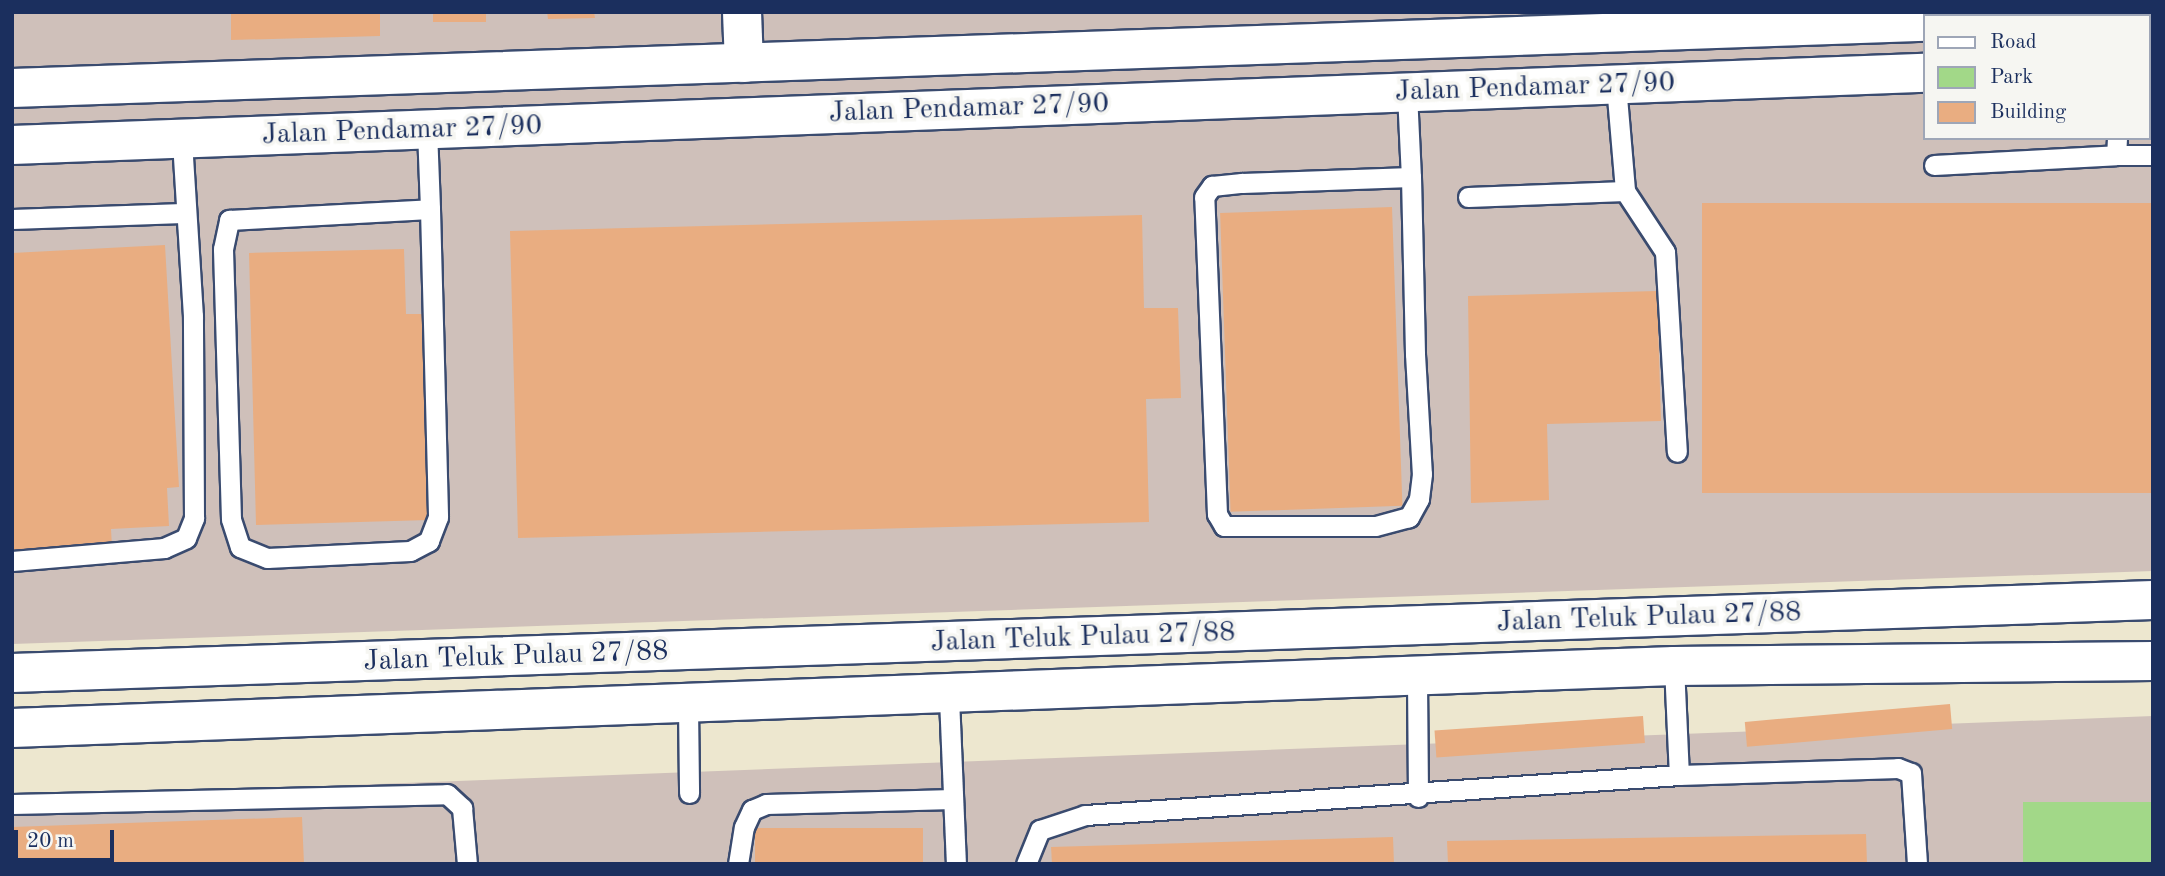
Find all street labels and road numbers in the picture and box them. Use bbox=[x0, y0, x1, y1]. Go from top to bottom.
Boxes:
street label: Jalan Pendamar 27/90 bbox=[1394, 66, 1676, 110]
street label: Jalan Pendamar 27/90 bbox=[828, 87, 1110, 131]
street label: Jalan Pendamar 27/90 bbox=[261, 109, 543, 153]
street label: Jalan Teluk Pulau 27/88 bbox=[1496, 596, 1802, 640]
street label: Jalan Teluk Pulau 27/88 bbox=[930, 616, 1236, 660]
street label: Jalan Teluk Pulau 27/88 bbox=[363, 635, 669, 679]

